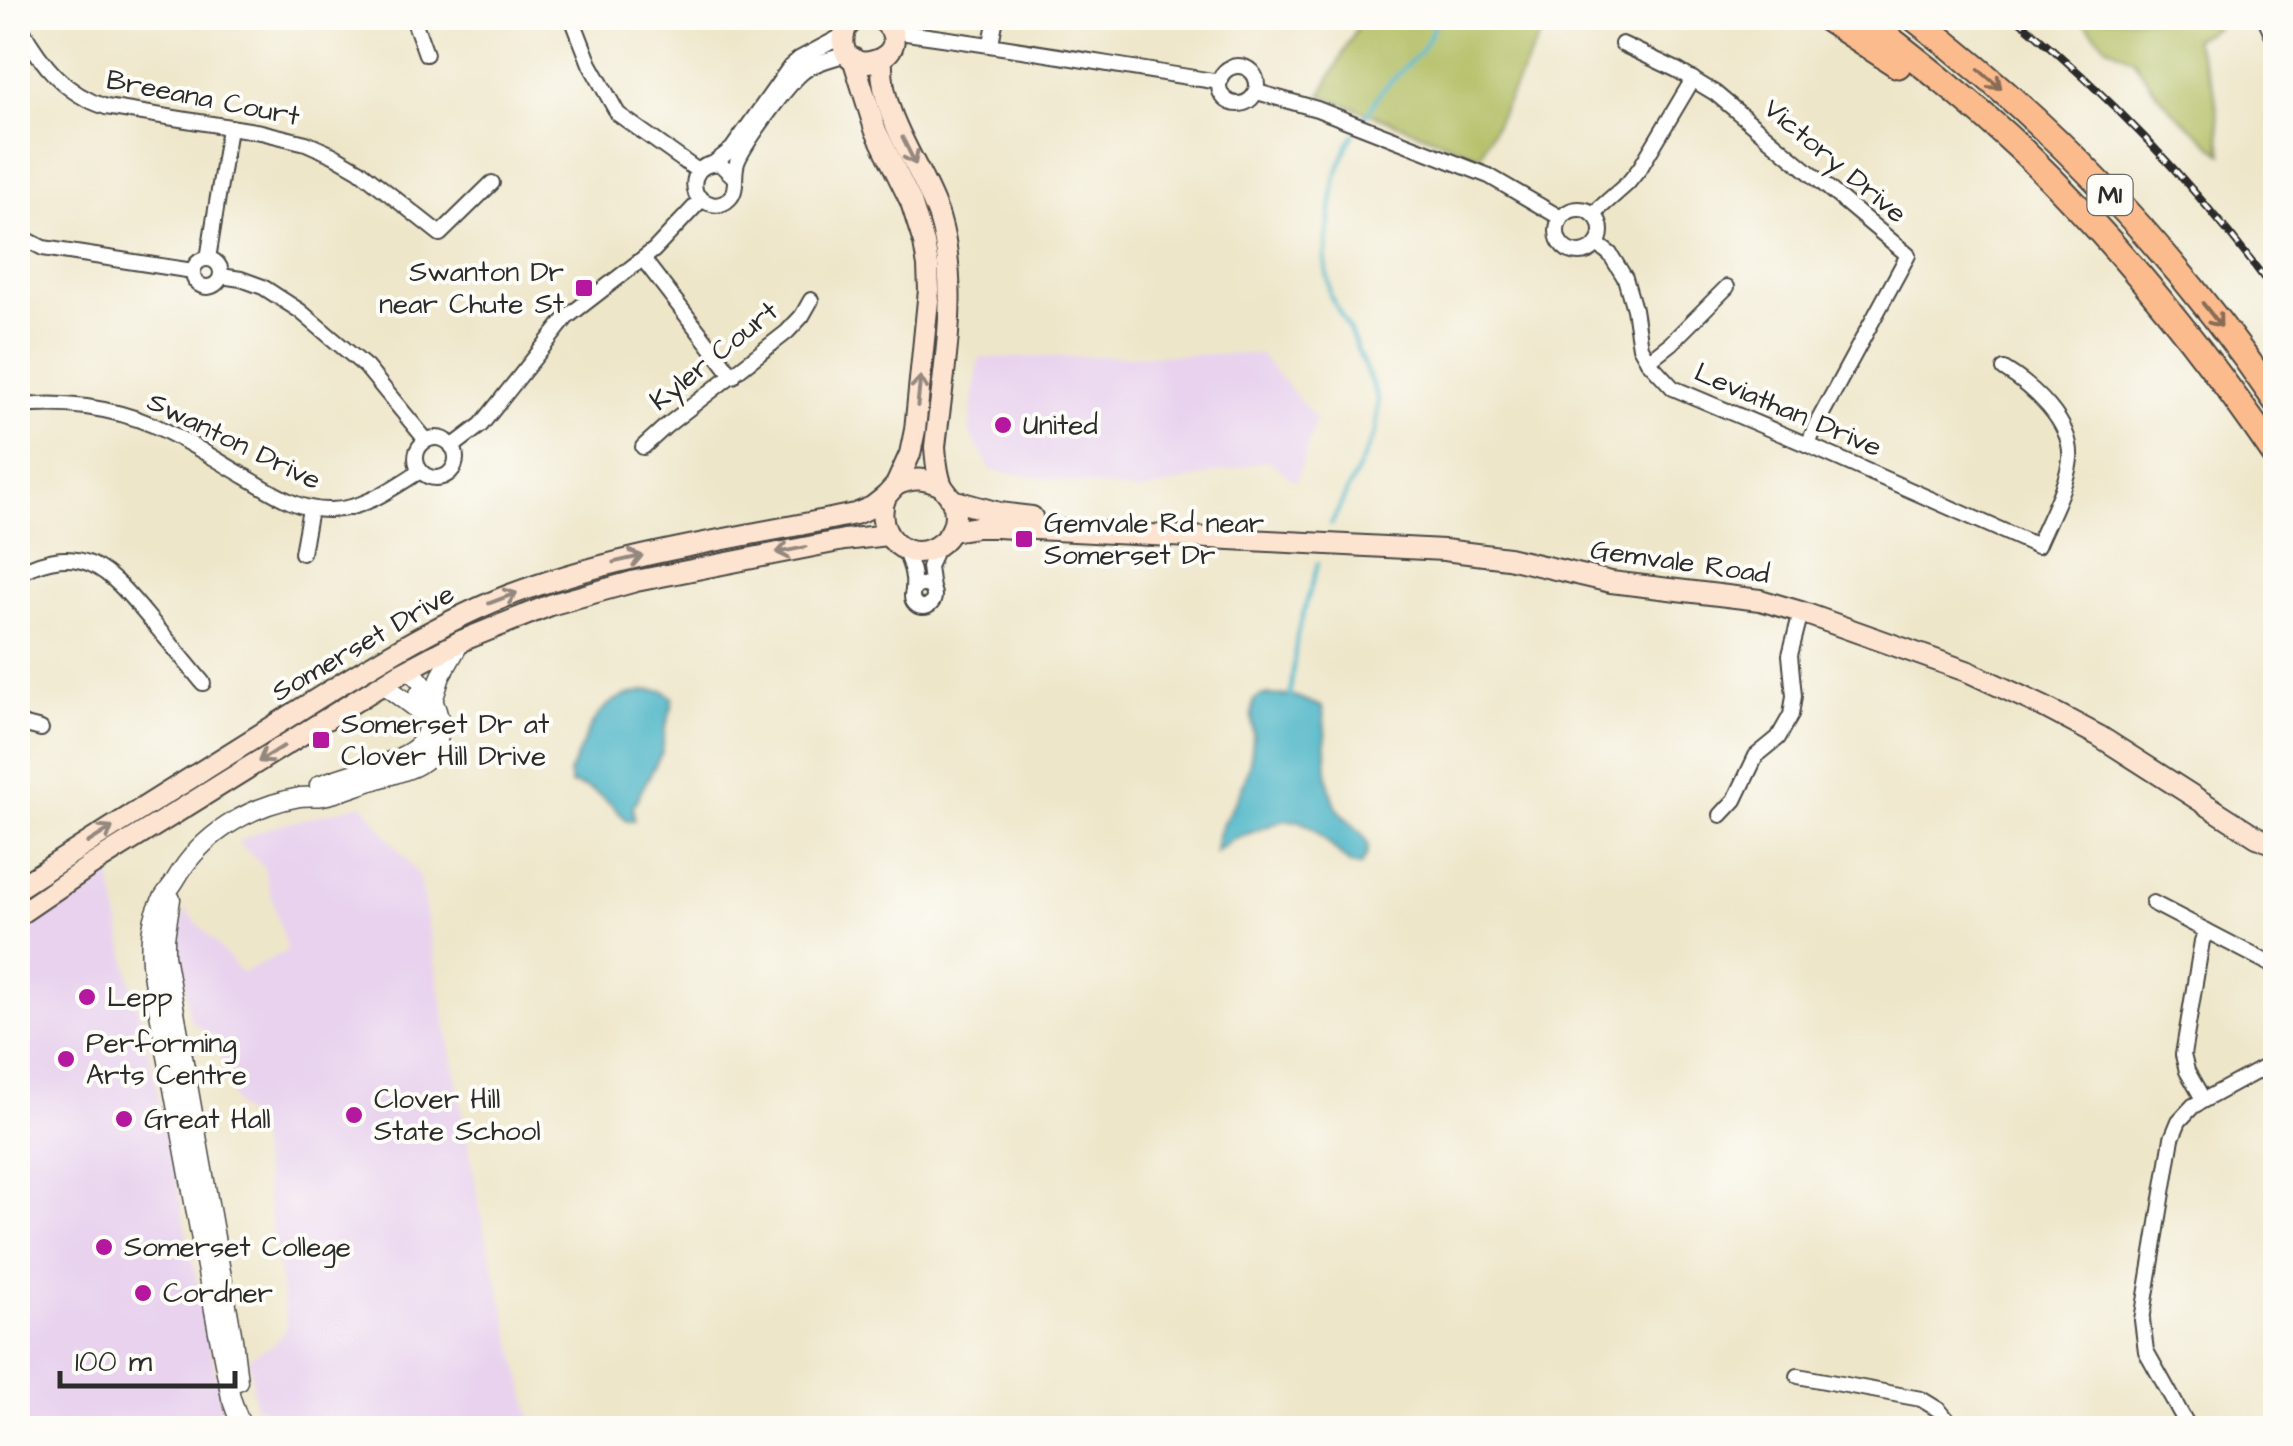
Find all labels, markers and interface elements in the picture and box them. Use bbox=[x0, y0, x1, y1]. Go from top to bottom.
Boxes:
street label: Breeana Court bbox=[103, 60, 304, 136]
one-way arrow bbox=[1977, 68, 2002, 91]
street label: Victory Drive bbox=[1754, 89, 1915, 234]
one-way arrow bbox=[900, 136, 919, 166]
road number: M1 bbox=[2088, 175, 2132, 215]
place label: Swanton Dr near Chute St bbox=[379, 253, 565, 324]
marker: Swanton Dr near Chute St bbox=[573, 277, 595, 299]
street label: Kyler Court bbox=[641, 292, 788, 422]
one-way arrow bbox=[2201, 302, 2223, 328]
street label: Leviathan Drive bbox=[1688, 353, 1888, 467]
one-way arrow bbox=[910, 376, 929, 408]
street label: Swanton Drive bbox=[141, 382, 327, 500]
place label: United bbox=[1023, 406, 1098, 445]
marker: United bbox=[992, 414, 1014, 436]
place label: Gemvale Rd near Somerset Dr bbox=[1044, 504, 1264, 575]
marker: Gemvale Rd near Somerset Dr bbox=[1013, 528, 1035, 550]
street label: Gemvale Road bbox=[1588, 530, 1772, 594]
one-way arrow bbox=[775, 541, 807, 560]
one-way arrow bbox=[611, 549, 643, 568]
street label: Somerset Drive bbox=[264, 575, 462, 711]
one-way arrow bbox=[487, 588, 517, 606]
place label: Somerset Dr at Clover Hill Drive bbox=[341, 705, 550, 776]
marker: Somerset Dr at Clover Hill Drive bbox=[310, 729, 332, 751]
one-way arrow bbox=[257, 744, 286, 764]
one-way arrow bbox=[85, 825, 114, 846]
place label: Lepp bbox=[107, 978, 173, 1017]
marker: Lepp bbox=[76, 986, 98, 1008]
place label: Performing Arts Centre bbox=[86, 1024, 247, 1095]
marker: Performing Arts Centre bbox=[55, 1048, 77, 1070]
place label: Clover Hill State School bbox=[374, 1080, 541, 1151]
place label: Great Hall bbox=[144, 1100, 271, 1139]
marker: Clover Hill State School bbox=[343, 1104, 365, 1126]
marker: Great Hall bbox=[113, 1108, 135, 1130]
place label: Somerset College bbox=[124, 1228, 351, 1268]
marker: Somerset College bbox=[93, 1236, 115, 1258]
place label: Cordner bbox=[163, 1274, 273, 1313]
marker: Cordner bbox=[132, 1282, 154, 1304]
scale bar bbox=[60, 1326, 235, 1388]
text: 100 m bbox=[75, 1341, 153, 1383]

